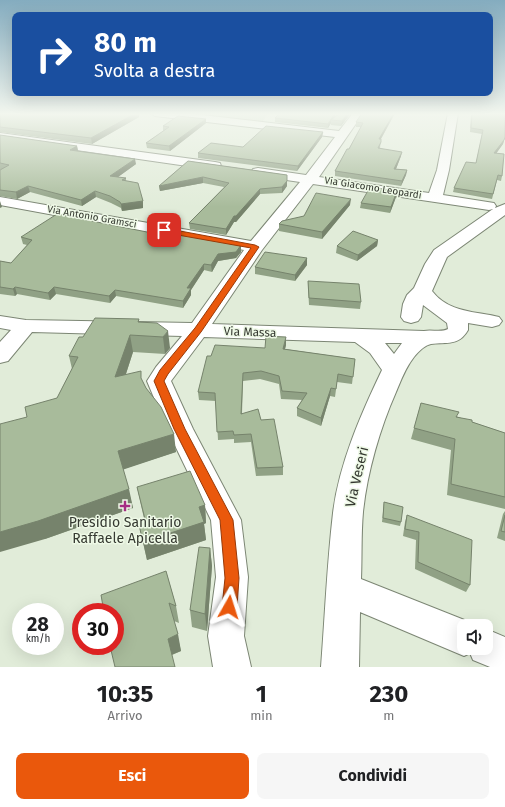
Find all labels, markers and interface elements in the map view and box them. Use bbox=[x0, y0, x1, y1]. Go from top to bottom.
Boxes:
text: 80 m bbox=[94, 26, 157, 59]
icon: right bbox=[28, 28, 80, 80]
text: Svolta a destra bbox=[94, 60, 215, 82]
street label: Via Giacomo Leopardi bbox=[324, 174, 423, 202]
street label: Via Antonio Gramsci bbox=[46, 203, 138, 231]
pin bbox=[147, 213, 181, 247]
icon: arrive bbox=[153, 219, 175, 241]
street label: Via Massa bbox=[223, 324, 277, 340]
street label: Via Veseri bbox=[342, 445, 372, 509]
marker: Presidio Sanitario Raffaele Apicella bbox=[119, 500, 131, 512]
place label: Presidio Sanitario Raffaele Apicella bbox=[69, 514, 181, 547]
position arrow bbox=[208, 586, 250, 628]
speed limit sign: 30 bbox=[72, 603, 124, 655]
text: 28 bbox=[27, 612, 49, 636]
map controls bbox=[457, 619, 493, 655]
button: sound bbox=[457, 619, 493, 655]
text: km/h bbox=[26, 633, 50, 645]
text: 10:35 bbox=[97, 680, 153, 708]
text: 1 bbox=[256, 680, 267, 708]
text: 230 bbox=[369, 680, 408, 708]
text: Arrivo bbox=[108, 708, 143, 723]
text: min bbox=[250, 708, 273, 723]
text: m bbox=[383, 708, 394, 723]
button: Esci bbox=[16, 753, 249, 799]
button: Condividi bbox=[257, 753, 489, 799]

